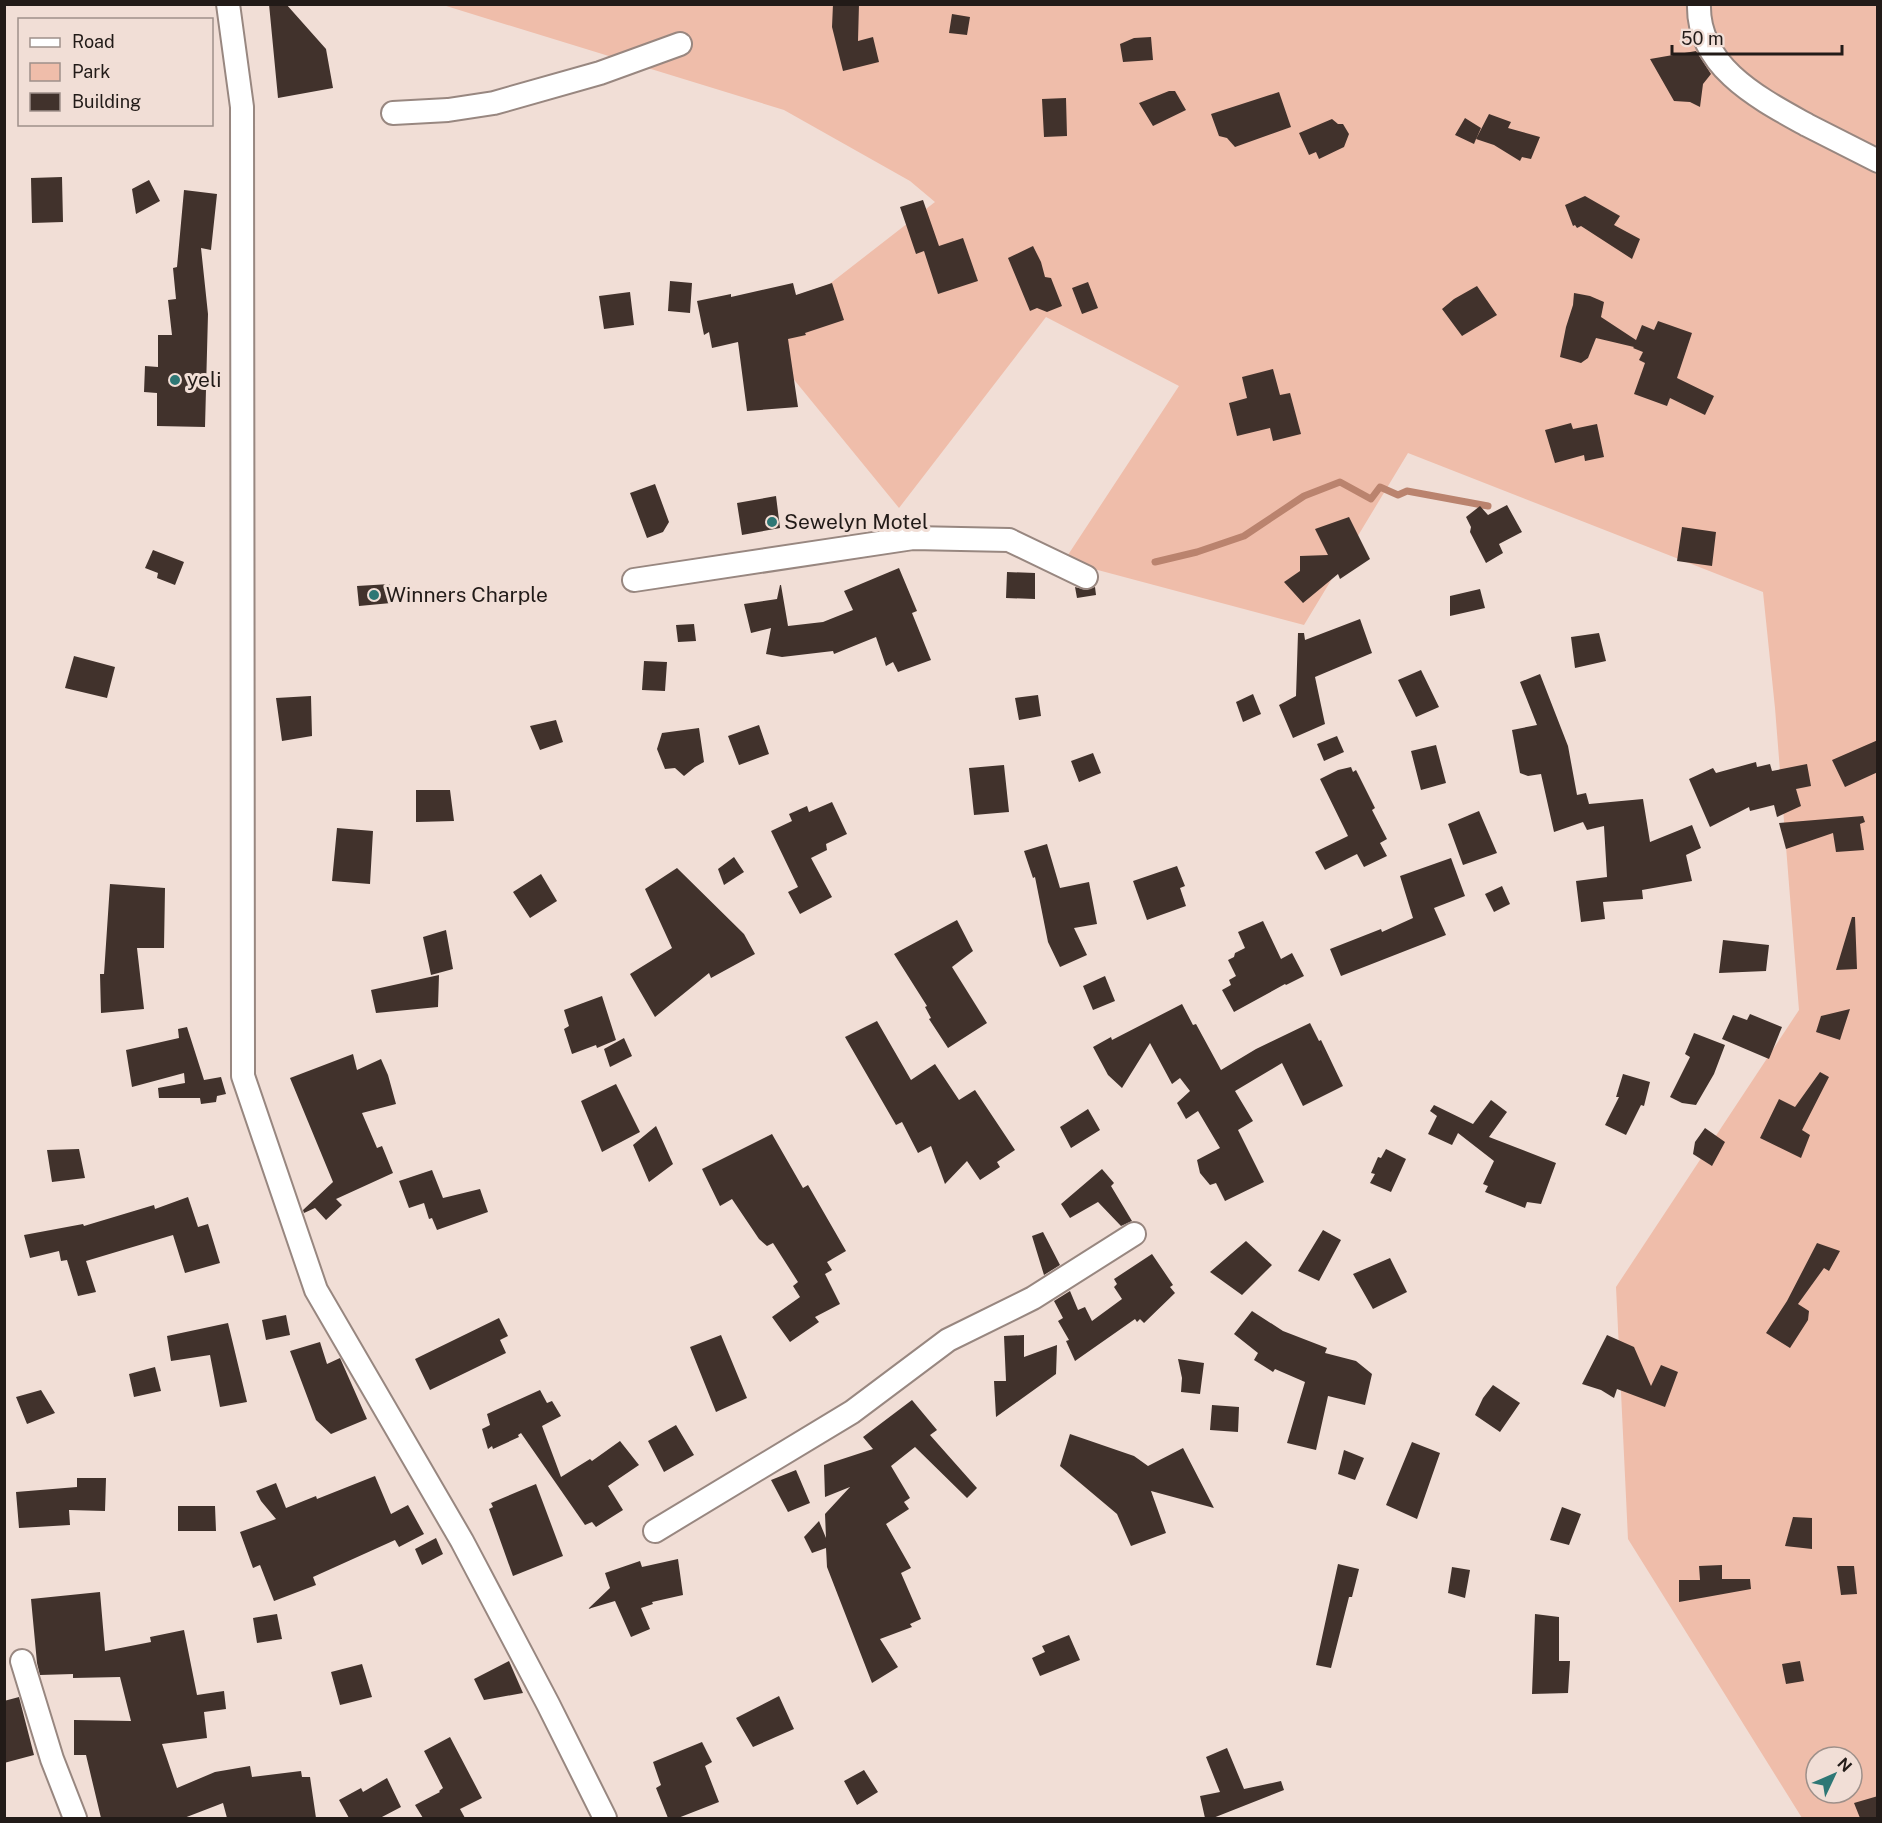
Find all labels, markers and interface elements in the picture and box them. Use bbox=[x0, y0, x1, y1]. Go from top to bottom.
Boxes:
legend bbox=[18, 18, 213, 126]
scale bar bbox=[1672, 18, 1842, 56]
text: 50 m bbox=[1681, 28, 1724, 49]
text: Road bbox=[72, 31, 115, 52]
text: Park bbox=[72, 61, 110, 82]
text: Building bbox=[72, 91, 141, 112]
place label: yeli bbox=[187, 367, 221, 392]
marker: yeli bbox=[168, 373, 182, 387]
place label: Sewelyn Motel bbox=[784, 509, 928, 534]
marker: Sewelyn Motel bbox=[765, 515, 779, 529]
place label: Winners Charple bbox=[386, 582, 548, 607]
marker: Winners Charple bbox=[367, 588, 381, 602]
north arrow bbox=[1804, 1745, 1864, 1805]
text: N bbox=[1833, 1754, 1856, 1776]

